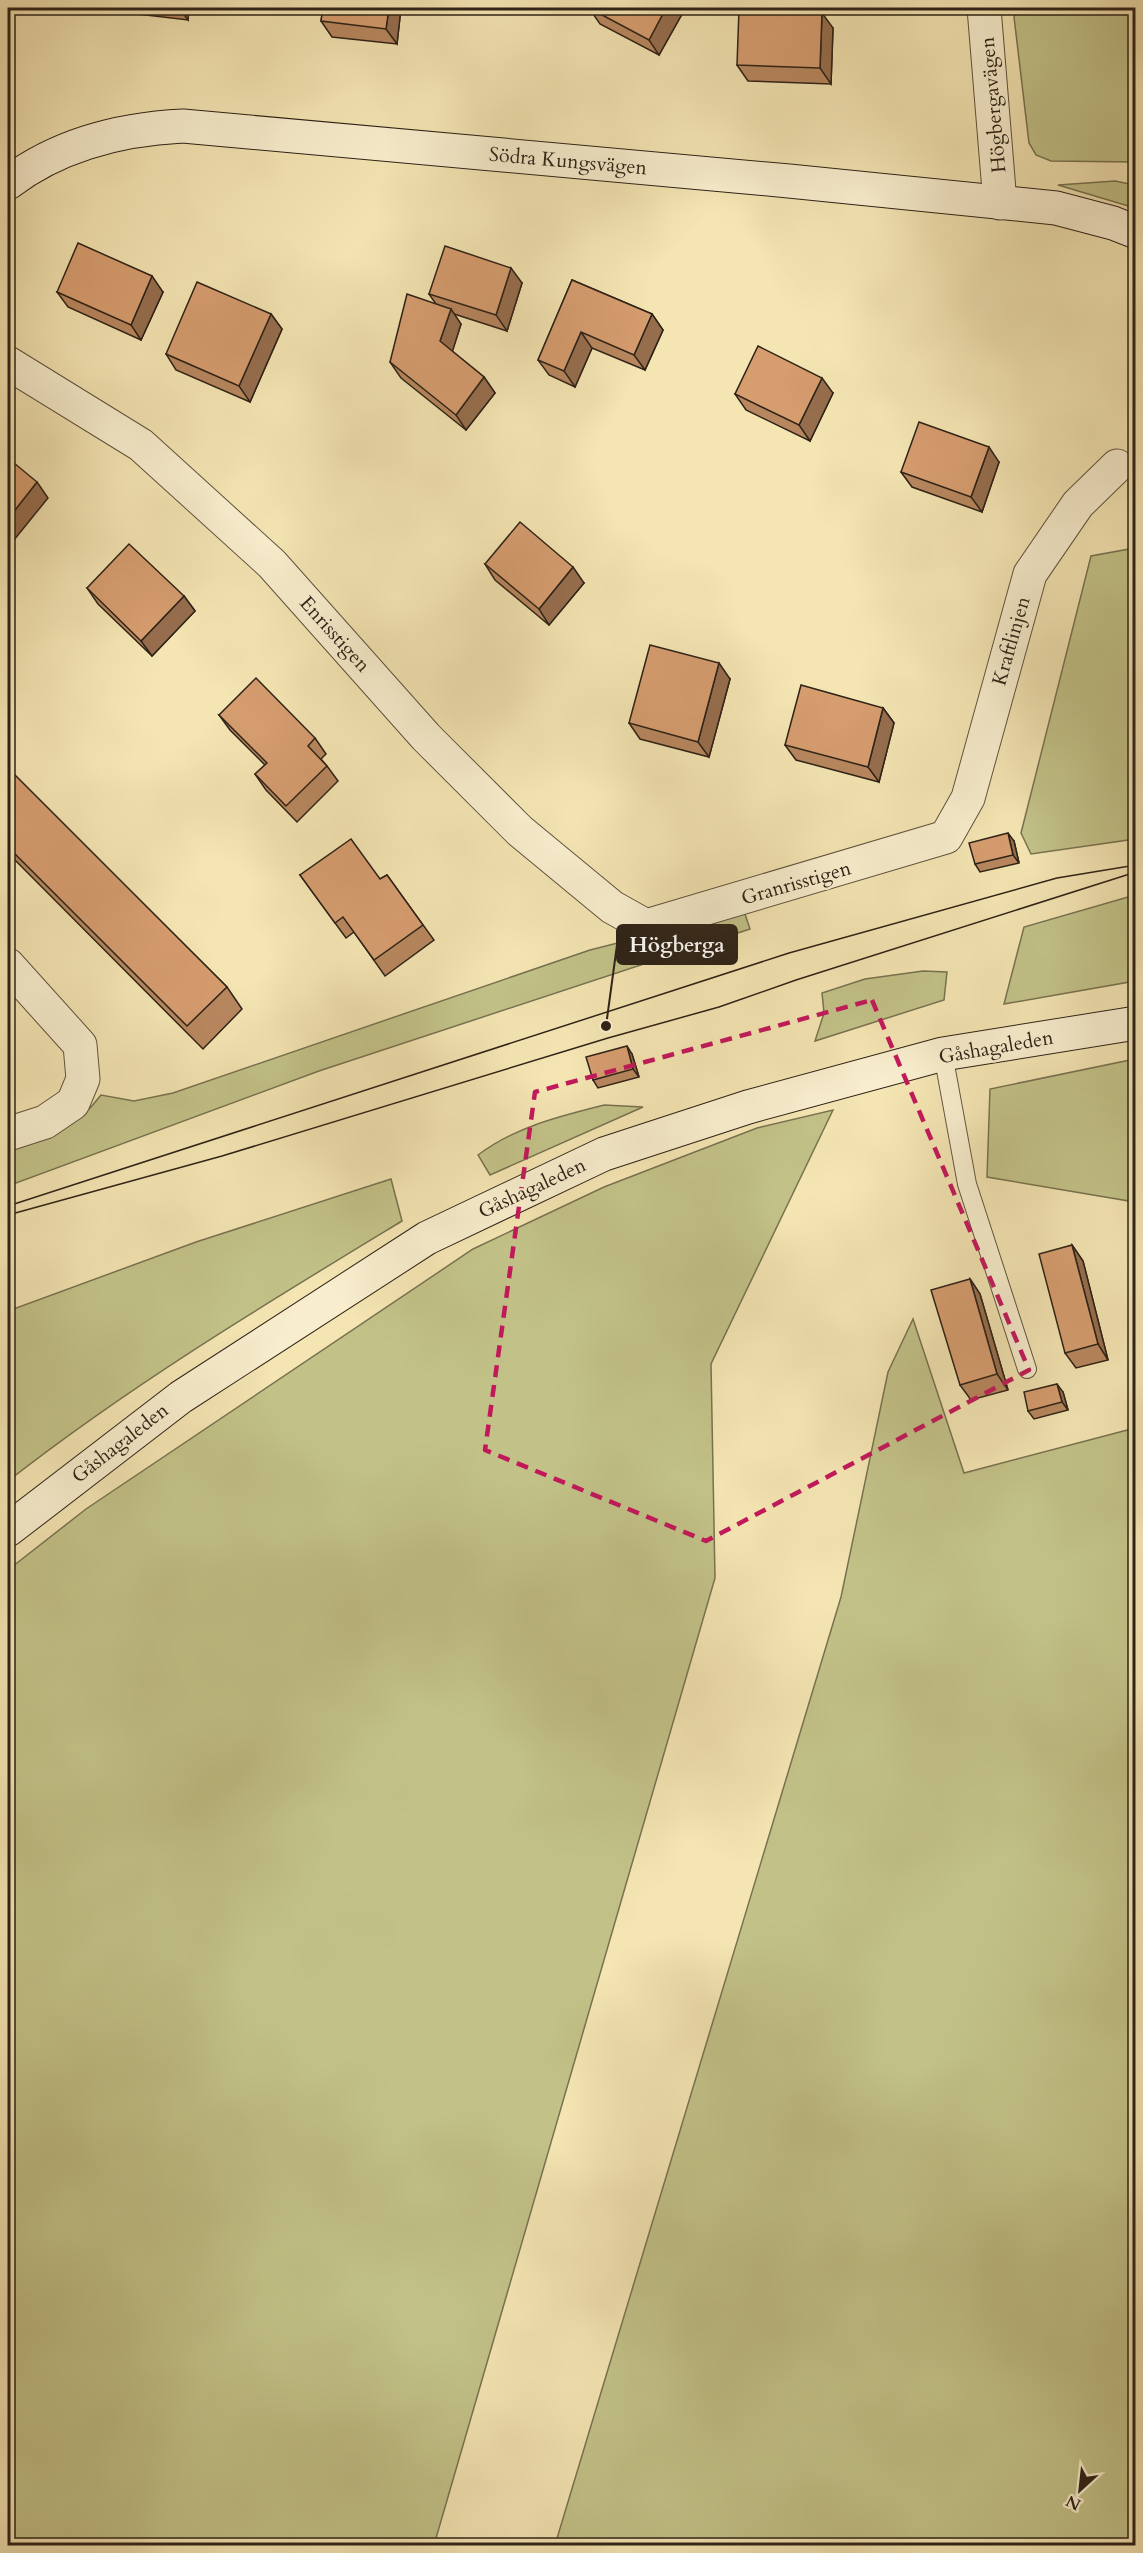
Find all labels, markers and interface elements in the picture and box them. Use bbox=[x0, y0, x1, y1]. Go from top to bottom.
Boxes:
street label: Högbergavägen bbox=[974, 35, 1012, 174]
street label: Södra Kungsvägen bbox=[488, 141, 649, 181]
street label: Enrisstigen bbox=[294, 590, 377, 678]
street label: Kraftlinjen bbox=[985, 593, 1037, 689]
street label: Granrisstigen bbox=[738, 854, 855, 912]
callout: Högberga bbox=[617, 925, 737, 964]
text: Högberga bbox=[629, 931, 725, 960]
street label: Gåshagaleden bbox=[937, 1024, 1056, 1070]
street label: Gåshagaleden bbox=[474, 1151, 591, 1225]
street label: Gåshagaleden bbox=[66, 1396, 174, 1489]
north arrow bbox=[1050, 2460, 1110, 2520]
text: N bbox=[1062, 2489, 1085, 2515]

